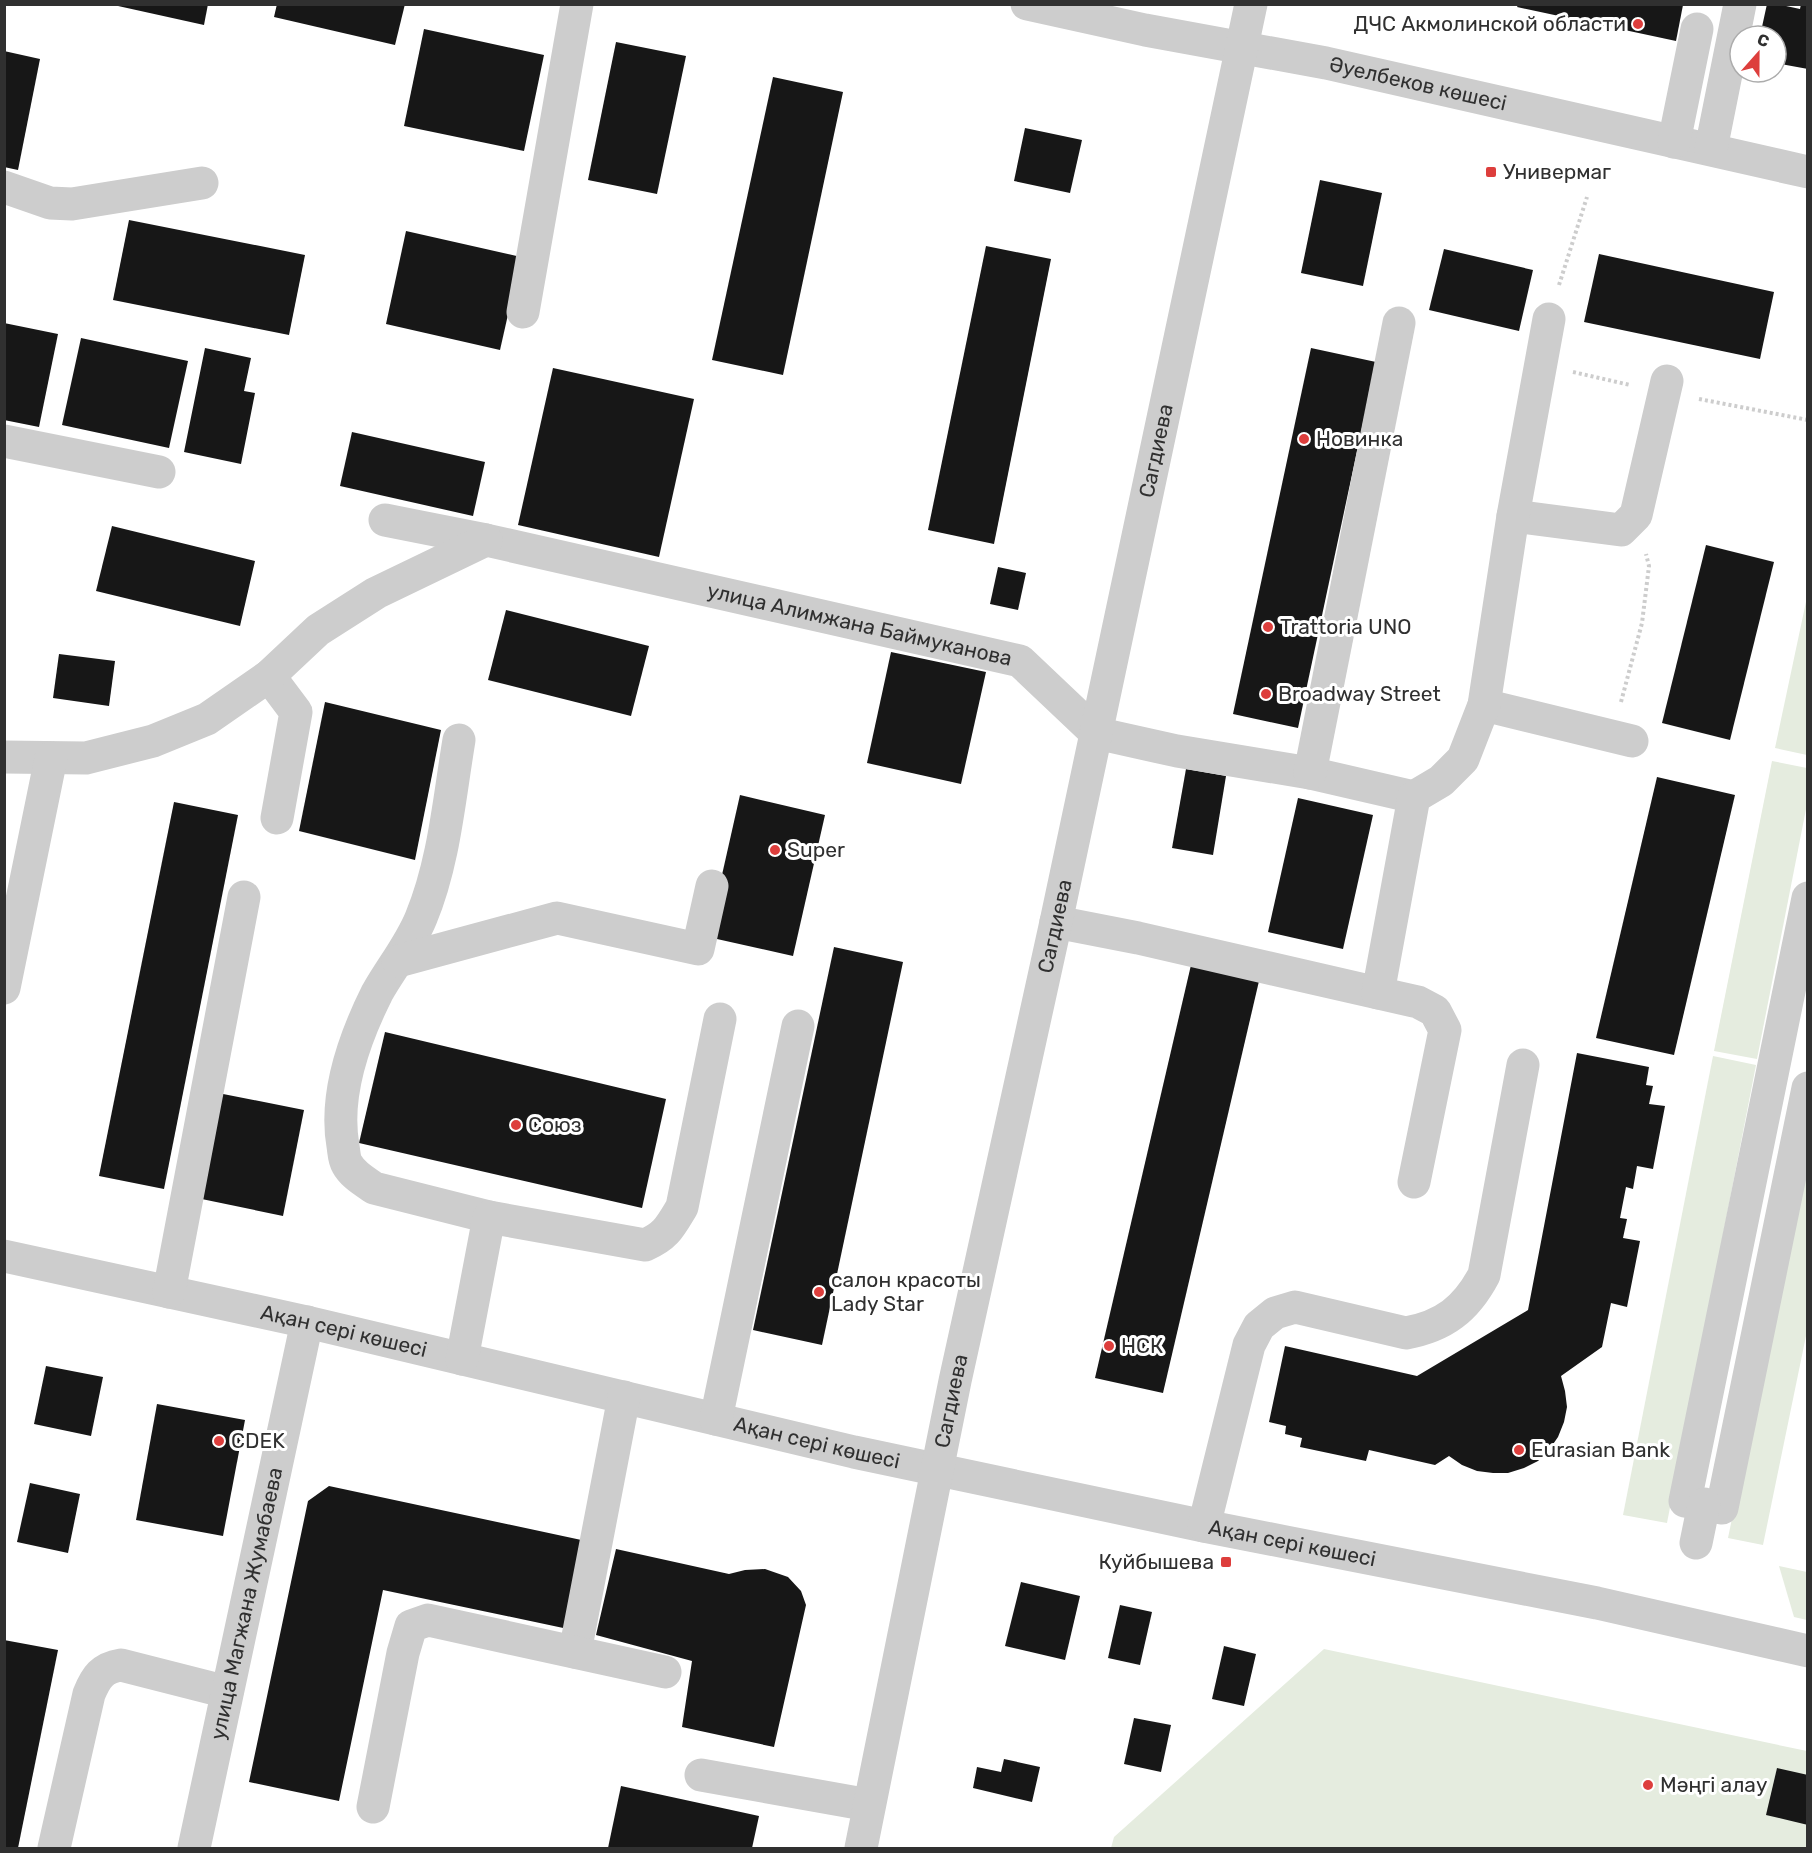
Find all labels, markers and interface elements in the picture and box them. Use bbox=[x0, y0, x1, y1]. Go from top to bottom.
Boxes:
place label: ДЧС Акмолинской области bbox=[1354, 11, 1626, 36]
marker: ДЧС Акмолинской области bbox=[1631, 17, 1645, 31]
north arrow bbox=[1728, 24, 1788, 84]
text: С bbox=[1755, 30, 1772, 51]
street label: Әуелбеков көшесі bbox=[1327, 51, 1509, 115]
place label: Универмаг bbox=[1503, 159, 1611, 184]
marker: Универмаг bbox=[1484, 165, 1498, 179]
street label: Сагдиева bbox=[1133, 402, 1178, 500]
place label: Новинка bbox=[1316, 426, 1403, 451]
marker: Новинка bbox=[1297, 432, 1311, 446]
street label: улица Алимжана Баймуканова bbox=[705, 578, 1014, 671]
place label: Trattoria UNO bbox=[1280, 614, 1412, 639]
marker: Trattoria UNO bbox=[1261, 620, 1275, 634]
place label: Broadway Street bbox=[1278, 681, 1441, 706]
marker: Broadway Street bbox=[1259, 687, 1273, 701]
place label: Super bbox=[787, 837, 845, 862]
marker: Super bbox=[768, 843, 782, 857]
street label: Сагдиева bbox=[1032, 877, 1077, 975]
place label: Союз bbox=[528, 1112, 582, 1137]
marker: Союз bbox=[509, 1118, 523, 1132]
place label: салон красоты Lady Star bbox=[831, 1267, 981, 1316]
marker: салон красоты Lady Star bbox=[812, 1285, 826, 1299]
street label: Ақан сері көшесі bbox=[258, 1299, 429, 1362]
place label: НСК bbox=[1121, 1333, 1163, 1358]
marker: НСК bbox=[1102, 1339, 1116, 1353]
street label: Сагдиева bbox=[929, 1352, 973, 1450]
street label: Ақан сері көшесі bbox=[731, 1411, 902, 1473]
place label: CDEK bbox=[231, 1428, 285, 1453]
marker: CDEK bbox=[212, 1434, 226, 1448]
place label: Eurasian Bank bbox=[1531, 1437, 1670, 1462]
marker: Eurasian Bank bbox=[1512, 1443, 1526, 1457]
street label: улица Магжана Жумабаева bbox=[205, 1465, 287, 1742]
street label: Ақан сері көшесі bbox=[1207, 1514, 1378, 1571]
place label: Куйбышева bbox=[1099, 1549, 1214, 1574]
marker: Куйбышева bbox=[1219, 1555, 1233, 1569]
place label: Мәңгі алау bbox=[1660, 1772, 1767, 1797]
marker: Мәңгі алау bbox=[1641, 1778, 1655, 1792]

